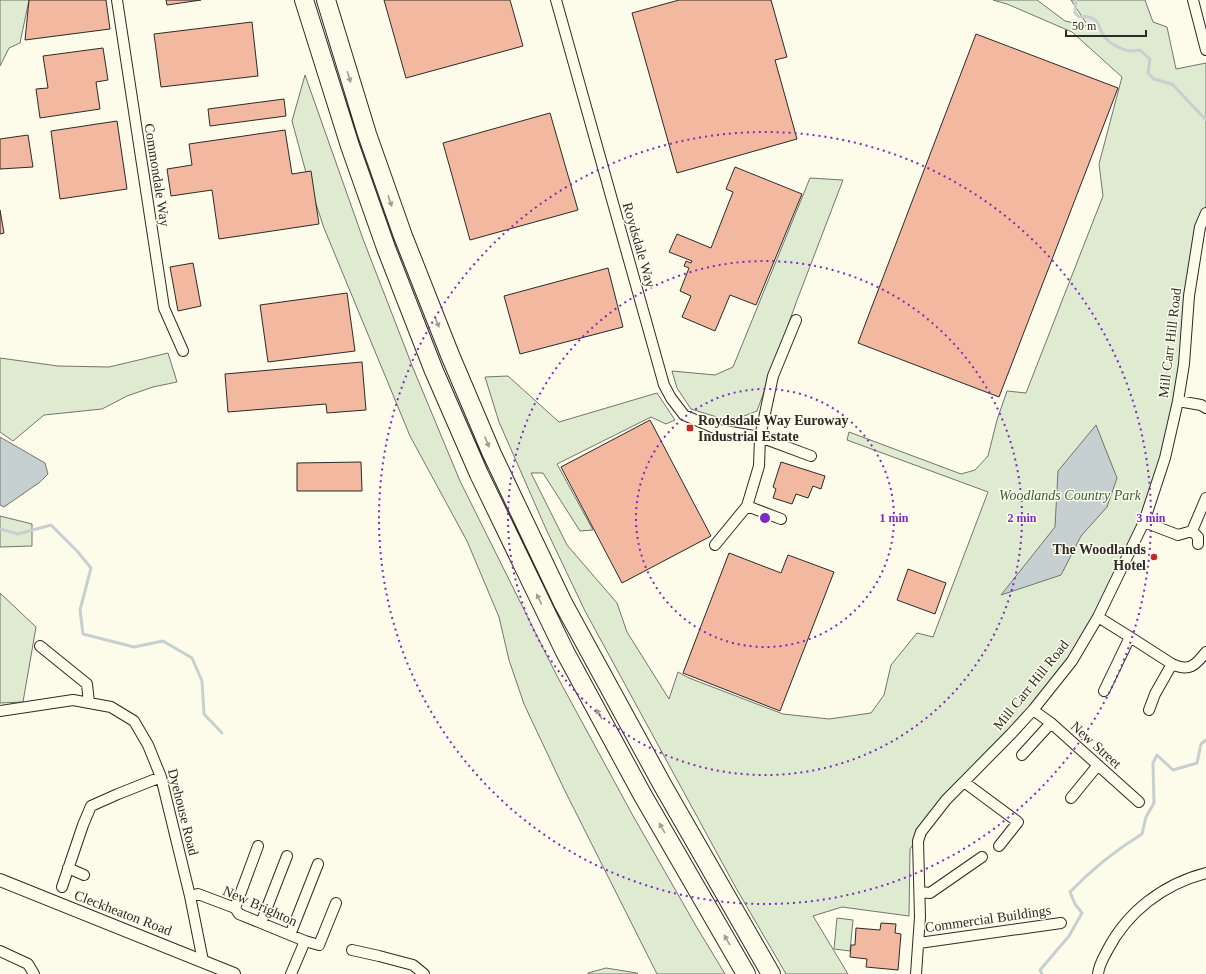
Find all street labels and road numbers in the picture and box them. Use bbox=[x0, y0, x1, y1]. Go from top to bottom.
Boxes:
street label: Commondale Way bbox=[141, 122, 173, 228]
street label: Roydsdale Way bbox=[620, 201, 658, 289]
street label: Mill Carr Hill Road bbox=[1156, 287, 1184, 399]
street label: Mill Carr Hill Road bbox=[990, 637, 1072, 733]
street label: New Street bbox=[1068, 718, 1124, 772]
street label: Dyehouse Road bbox=[165, 767, 201, 857]
street label: New Brighton bbox=[221, 883, 299, 929]
street label: Cleckheaton Road bbox=[72, 888, 174, 938]
street label: Commercial Buildings bbox=[924, 903, 1052, 935]

